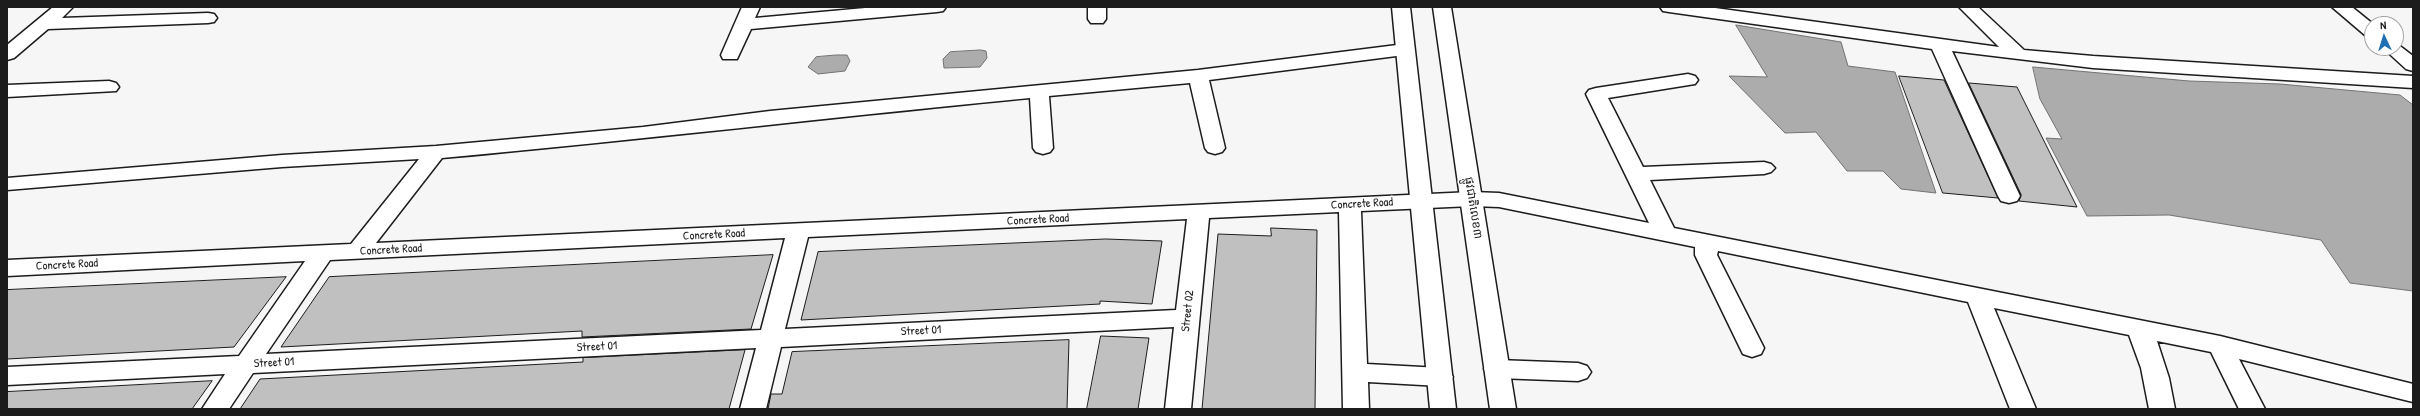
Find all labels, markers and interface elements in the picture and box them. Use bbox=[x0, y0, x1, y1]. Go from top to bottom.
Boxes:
north arrow bbox=[2364, 16, 2404, 56]
text: N bbox=[2380, 18, 2387, 32]
street label: ផ្លូវជាតិលេខ៣ bbox=[1461, 176, 1485, 240]
street label: Concrete Road bbox=[1331, 195, 1393, 213]
street label: Concrete Road bbox=[1007, 211, 1069, 229]
street label: Concrete Road bbox=[683, 226, 745, 244]
street label: Concrete Road bbox=[360, 241, 422, 259]
street label: Concrete Road bbox=[36, 256, 98, 274]
street label: Street 02 bbox=[1179, 290, 1197, 332]
street label: Street 01 bbox=[900, 323, 942, 339]
street label: Street 01 bbox=[576, 339, 618, 355]
street label: Street 01 bbox=[253, 355, 295, 371]

